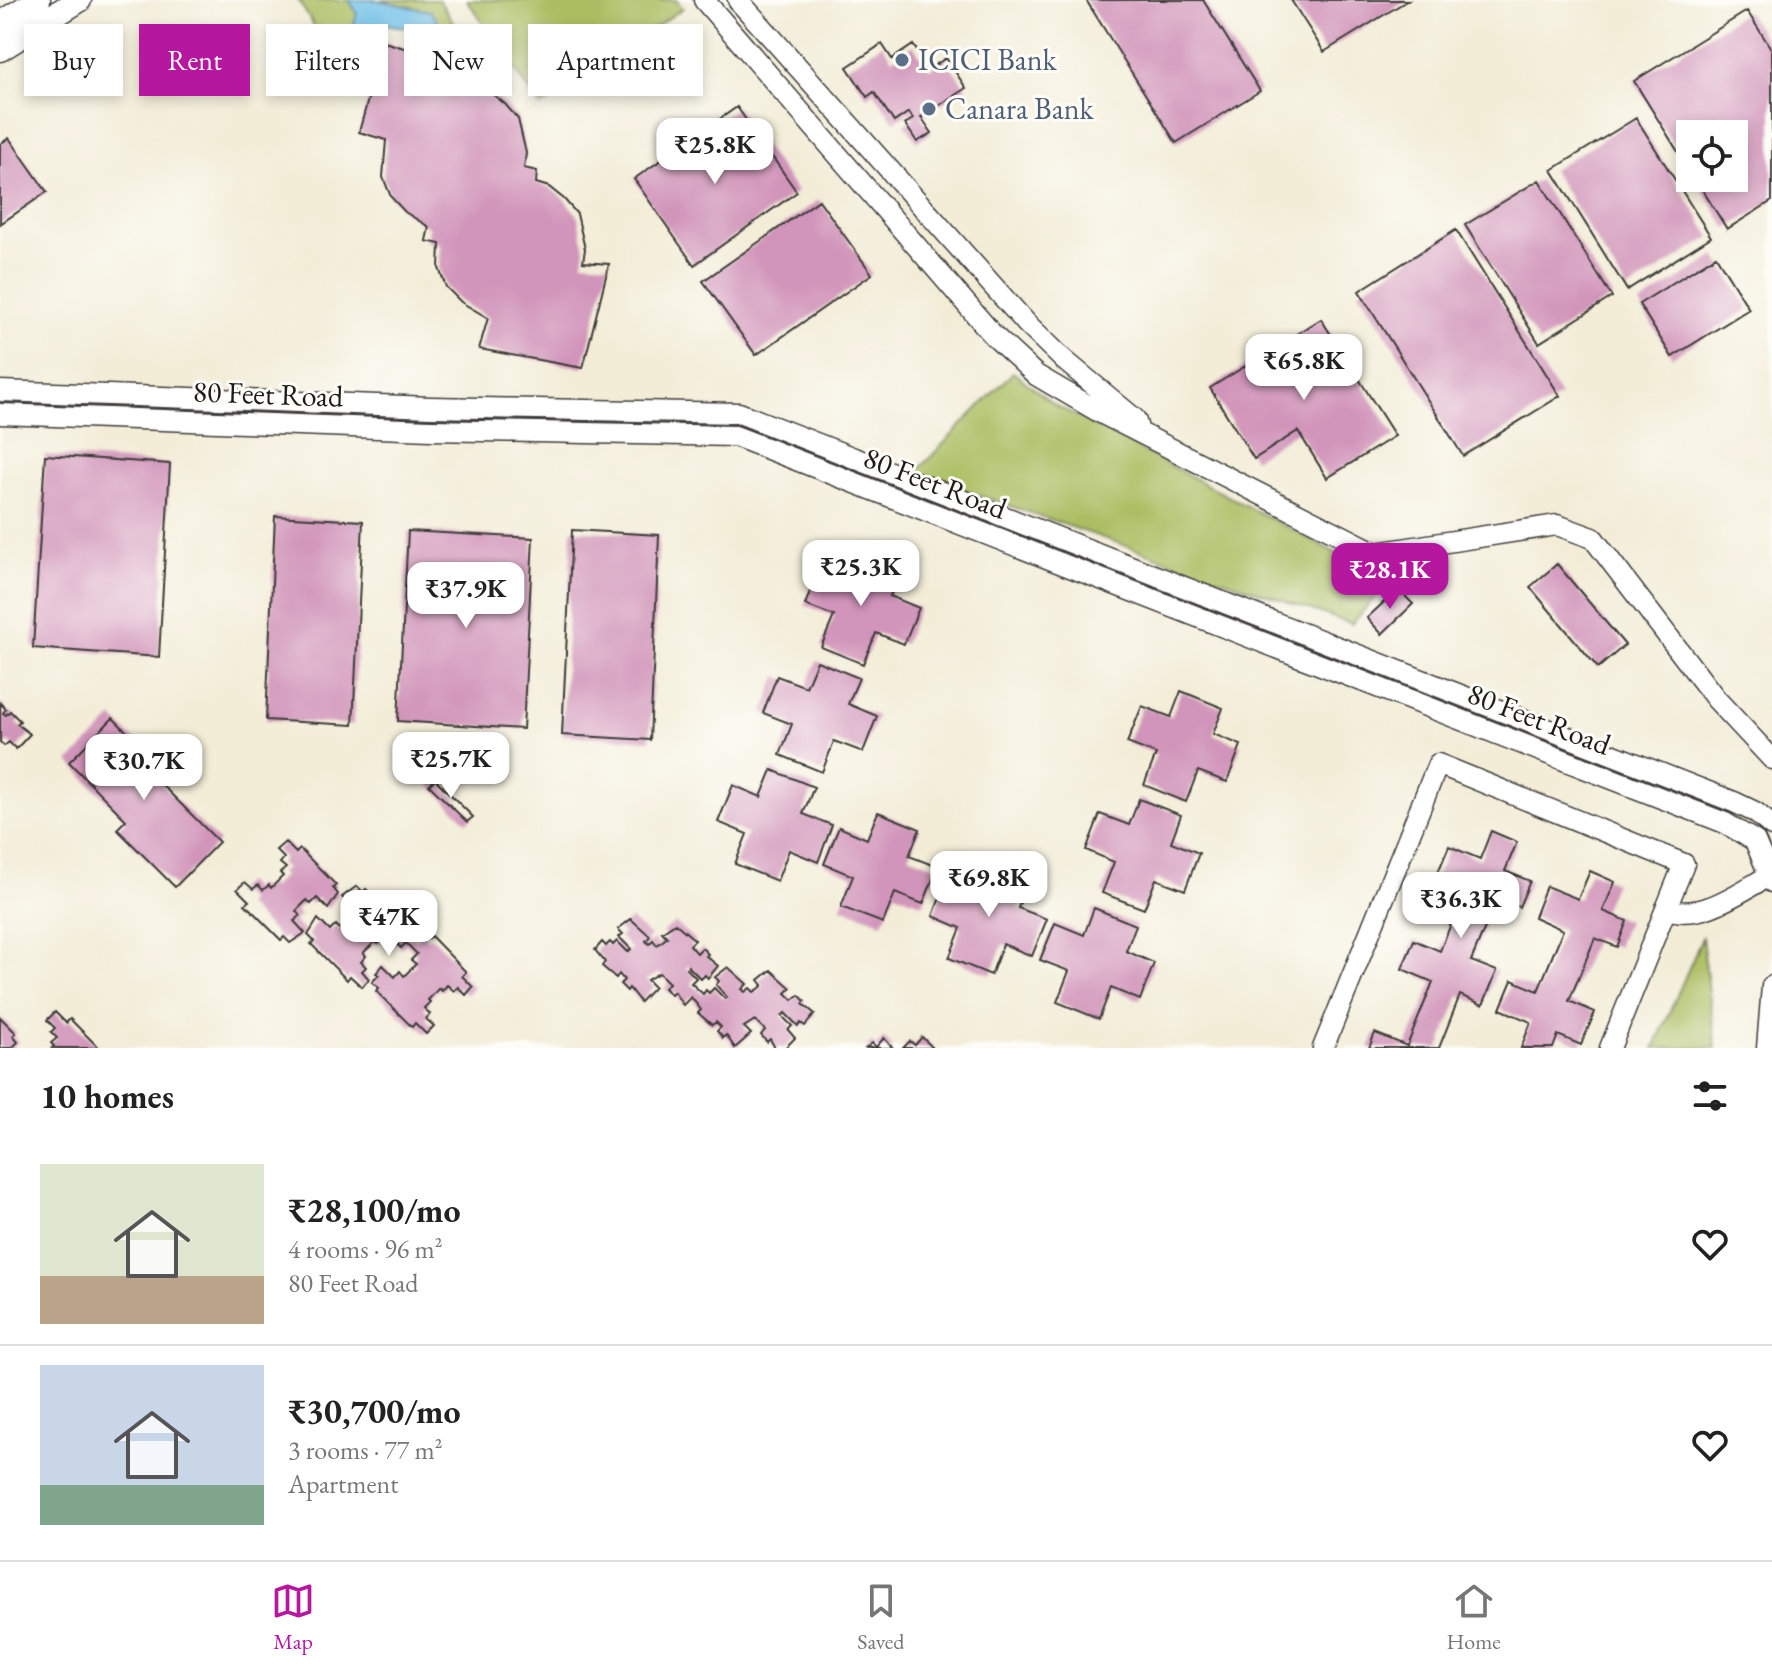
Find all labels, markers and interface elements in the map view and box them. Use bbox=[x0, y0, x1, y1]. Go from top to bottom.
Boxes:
chip: Buy bbox=[24, 24, 123, 96]
chip: Rent bbox=[139, 24, 250, 96]
chip: Filters bbox=[266, 24, 388, 96]
chip: New bbox=[404, 24, 512, 96]
chip: Apartment bbox=[528, 24, 703, 96]
place label: ICICI Bank bbox=[918, 40, 1058, 79]
marker: ICICI Bank bbox=[893, 51, 911, 69]
place label: Canara Bank bbox=[945, 89, 1094, 128]
marker: Canara Bank bbox=[920, 100, 938, 118]
pin: ₹25.8K bbox=[650, 118, 780, 186]
map controls bbox=[1676, 120, 1748, 192]
button: locate bbox=[1676, 120, 1748, 192]
text: ₹25.8K bbox=[674, 127, 756, 161]
pin: ₹65.8K bbox=[1239, 334, 1369, 402]
text: ₹65.8K bbox=[1263, 343, 1345, 377]
street label: 80 Feet Road bbox=[192, 371, 345, 416]
street label: 80 Feet Road bbox=[858, 437, 1013, 528]
pin: ₹25.3K bbox=[796, 540, 926, 608]
pin: ₹28.1K bbox=[1325, 543, 1455, 611]
text: ₹25.3K bbox=[820, 549, 902, 583]
text: ₹28.1K bbox=[1349, 552, 1431, 586]
pin: ₹37.9K bbox=[401, 562, 531, 630]
text: ₹37.9K bbox=[425, 571, 507, 605]
street label: 80 Feet Road bbox=[1462, 673, 1617, 764]
pin: ₹25.7K bbox=[386, 732, 516, 800]
pin: ₹30.7K bbox=[79, 734, 209, 802]
text: ₹25.7K bbox=[410, 741, 492, 775]
text: ₹30.7K bbox=[103, 743, 185, 777]
pin: ₹69.8K bbox=[924, 851, 1054, 919]
text: ₹69.8K bbox=[948, 860, 1030, 894]
pin: ₹36.3K bbox=[1396, 872, 1526, 940]
text: ₹36.3K bbox=[1420, 881, 1502, 915]
pin: ₹47K bbox=[342, 890, 436, 958]
text: ₹47K bbox=[358, 899, 420, 933]
text: 10 homes bbox=[40, 1074, 174, 1118]
icon: filters bbox=[1688, 1074, 1732, 1118]
text: ₹28,100/mo bbox=[288, 1188, 461, 1232]
icon: home bbox=[104, 1196, 200, 1292]
icon: heart bbox=[1688, 1222, 1732, 1266]
text: 4 rooms · 96 m² bbox=[288, 1232, 443, 1266]
text: 80 Feet Road bbox=[288, 1266, 419, 1300]
text: ₹30,700/mo bbox=[288, 1389, 461, 1433]
icon: home bbox=[104, 1397, 200, 1493]
icon: heart bbox=[1688, 1423, 1732, 1467]
text: 3 rooms · 77 m² bbox=[288, 1433, 443, 1467]
text: Apartment bbox=[288, 1467, 398, 1501]
tab: Map bbox=[271, 1579, 315, 1656]
tab: Saved bbox=[857, 1579, 904, 1656]
tab: Home bbox=[1447, 1579, 1501, 1656]

